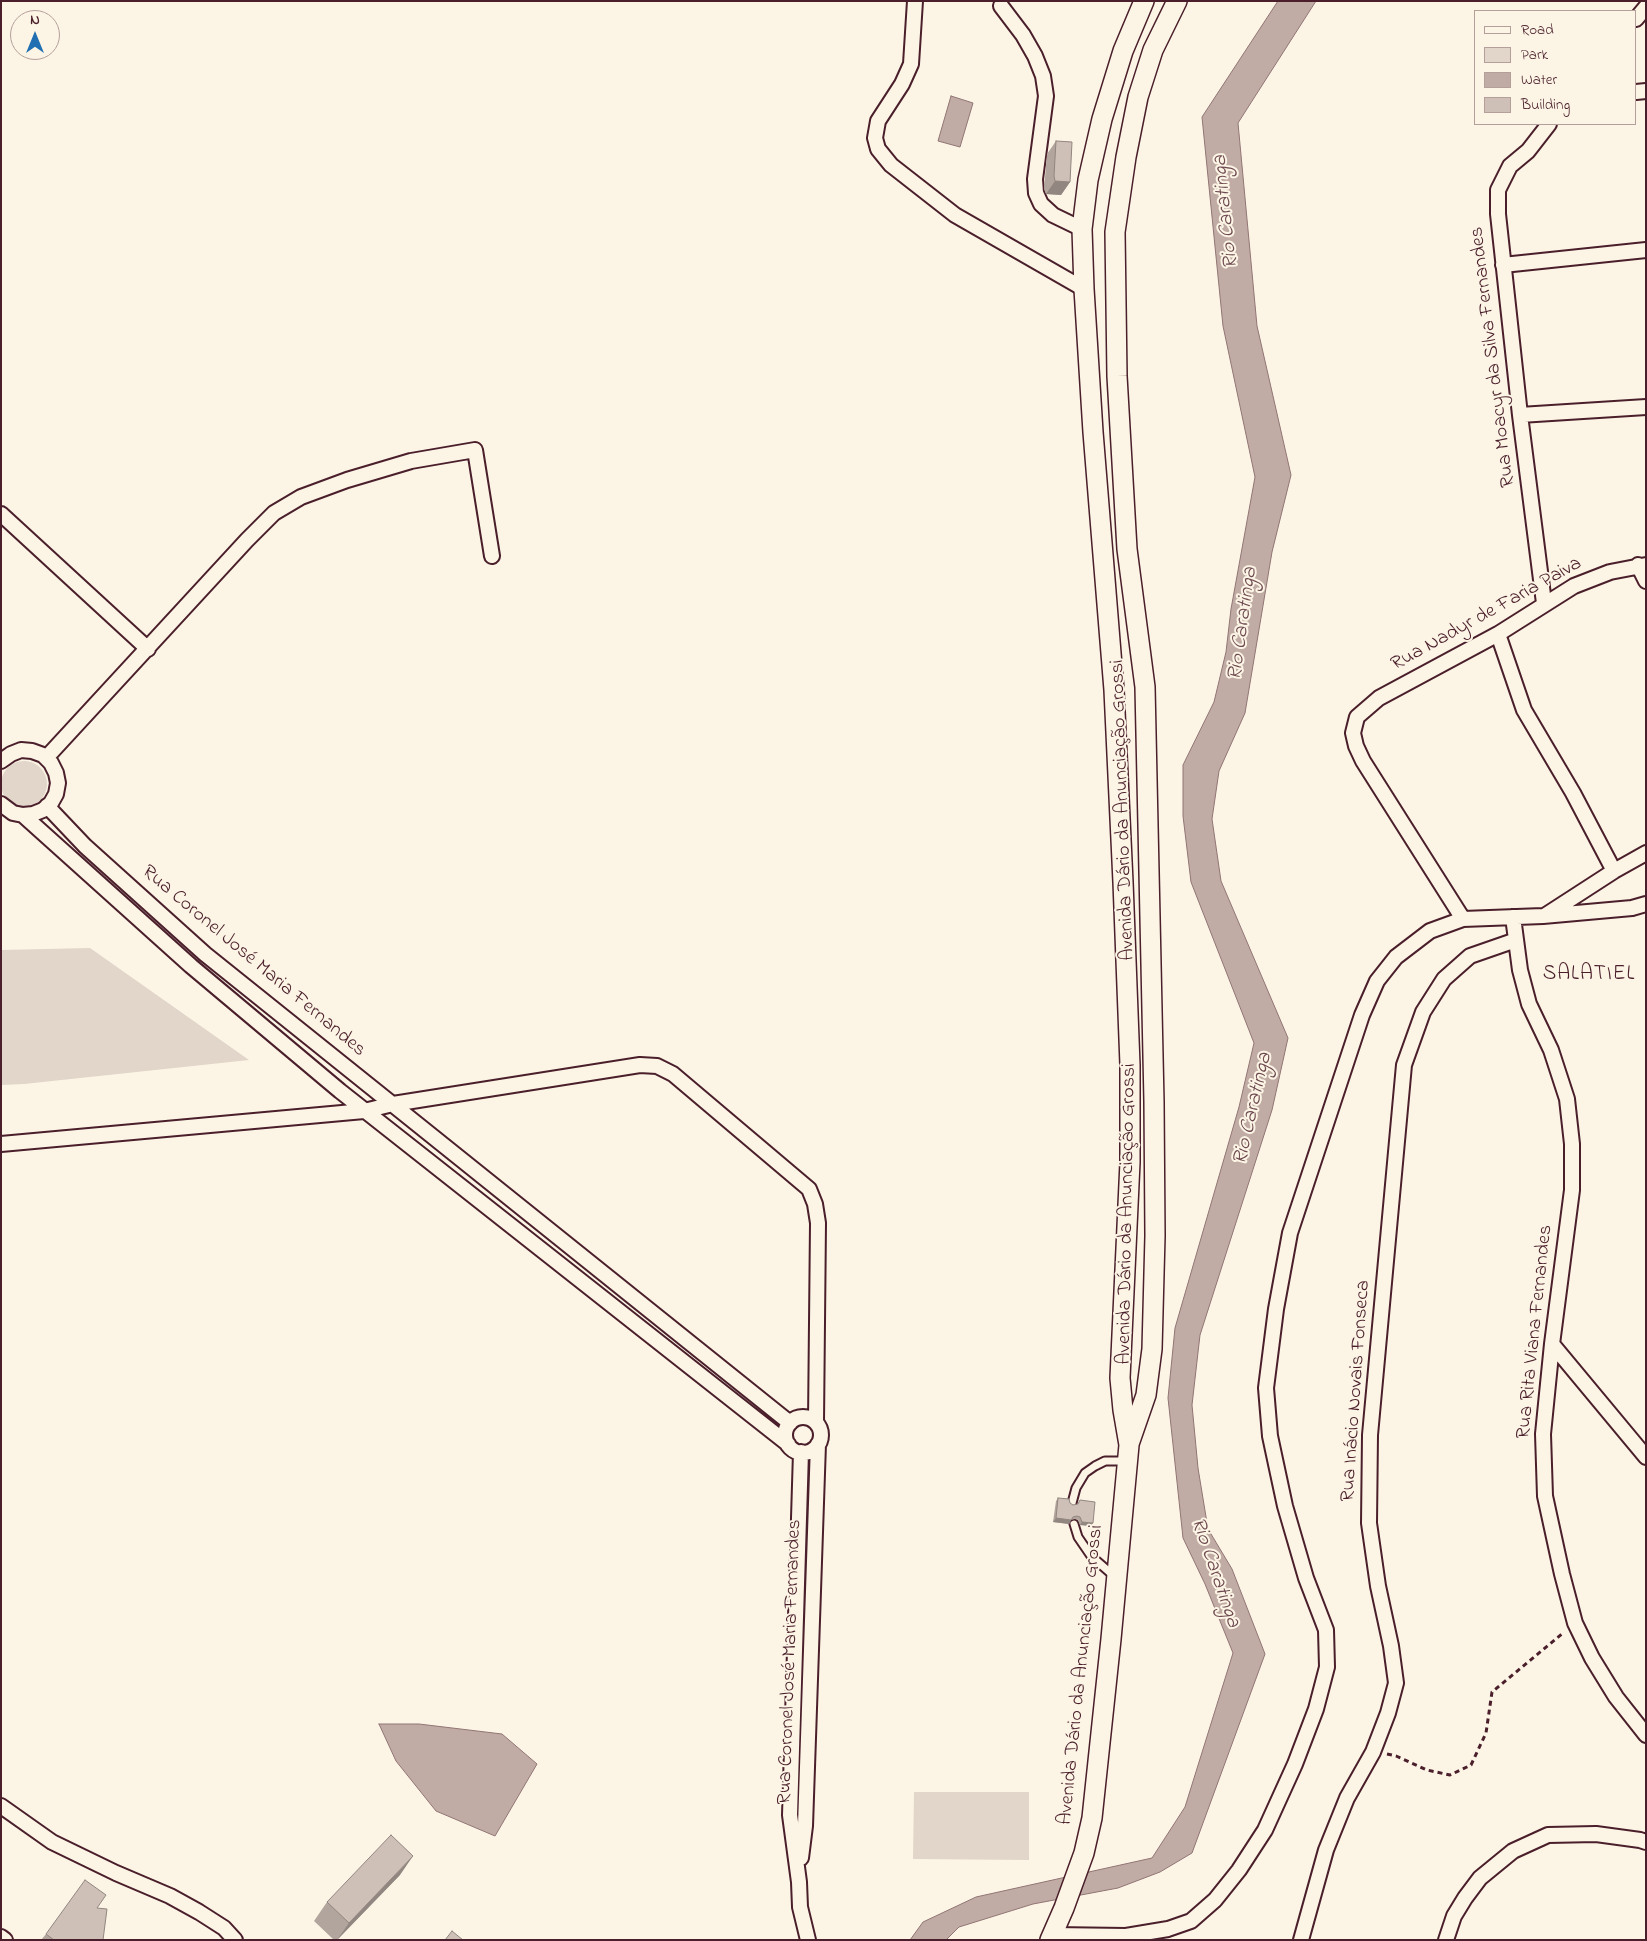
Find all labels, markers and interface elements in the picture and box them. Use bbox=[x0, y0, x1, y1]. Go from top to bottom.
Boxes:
north arrow bbox=[10, 10, 60, 60]
text: N bbox=[30, 10, 40, 31]
legend bbox=[1474, 10, 1637, 125]
text: Road bbox=[1521, 19, 1554, 41]
text: Park bbox=[1521, 44, 1548, 66]
text: Water bbox=[1521, 69, 1557, 91]
text: Building bbox=[1521, 94, 1570, 116]
water label: Rio Caratinga bbox=[1208, 154, 1246, 270]
street label: Rua Moacyr da Silva Fernandes bbox=[1466, 225, 1522, 489]
street label: Rua Nadyr de Faria Paiva bbox=[1388, 553, 1586, 677]
water label: Rio Caratinga bbox=[1224, 566, 1264, 682]
street label: Avenida Dário da Anunciação Grossi bbox=[1107, 659, 1141, 961]
street label: Rua Coronel José Maria Fernandes bbox=[136, 861, 370, 1063]
district label: SALATIEL bbox=[1542, 963, 1636, 989]
water label: Rio Caratinga bbox=[1229, 1050, 1279, 1168]
street label: Avenida Dário da Anunciação Grossi bbox=[1113, 1063, 1143, 1365]
street label: Rua Rita Viana Fernandes bbox=[1513, 1224, 1559, 1440]
street label: Rua Inácio Novais Fonseca bbox=[1337, 1279, 1377, 1503]
water label: Rio Caratinga bbox=[1183, 1515, 1245, 1631]
street label: Rua Coronel José Maria Fernandes bbox=[774, 1519, 808, 1805]
street label: Avenida Dário da Anunciação Grossi bbox=[1054, 1524, 1110, 1826]

